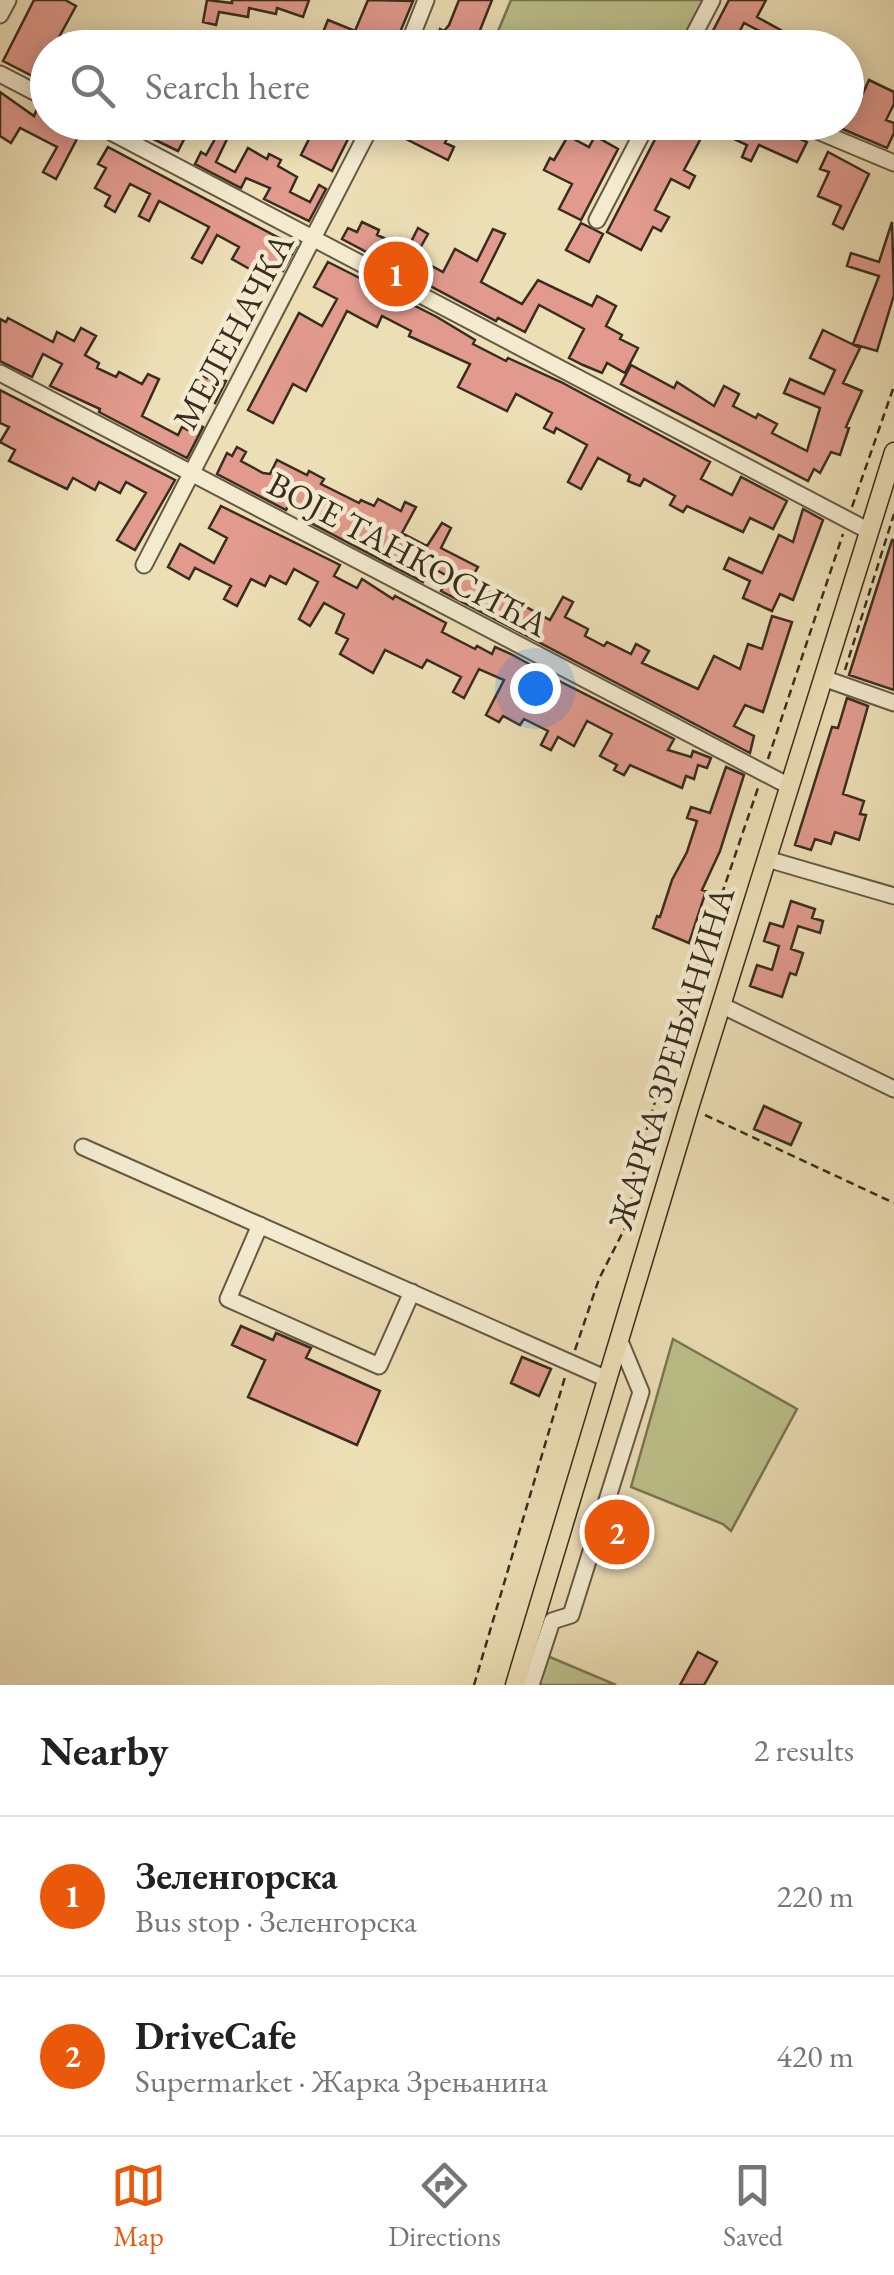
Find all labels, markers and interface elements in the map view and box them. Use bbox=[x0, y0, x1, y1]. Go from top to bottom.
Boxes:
search box bbox=[30, 30, 864, 140]
icon: search bbox=[65, 58, 120, 113]
text: Search here bbox=[145, 61, 310, 110]
street label: МЕЛЕНАЧКА bbox=[162, 224, 304, 437]
pin: 1 bbox=[364, 236, 428, 312]
street label: ВОЈЕ ТАНКОСИЋА bbox=[260, 461, 557, 647]
your location bbox=[510, 663, 561, 714]
street label: ЖАРКА ЗРЕЊАНИНА bbox=[597, 880, 744, 1236]
pin: 2 bbox=[584, 1494, 650, 1570]
text: Nearby bbox=[40, 1723, 169, 1778]
text: 2 results bbox=[754, 1729, 854, 1771]
text: Зеленгорска bbox=[135, 1851, 338, 1900]
text: 1 bbox=[64, 1875, 81, 1917]
text: 220 m bbox=[777, 1875, 854, 1917]
text: Bus stop · Зеленгорска bbox=[135, 1900, 417, 1942]
text: DriveCafe bbox=[135, 2011, 296, 2060]
text: 2 bbox=[64, 2035, 81, 2077]
text: 420 m bbox=[777, 2035, 854, 2077]
text: Supermarket · Жарка Зрењанина bbox=[135, 2060, 548, 2102]
tab: Map bbox=[111, 2158, 166, 2254]
tab: Directions bbox=[388, 2158, 501, 2254]
tab: Saved bbox=[723, 2158, 783, 2254]

